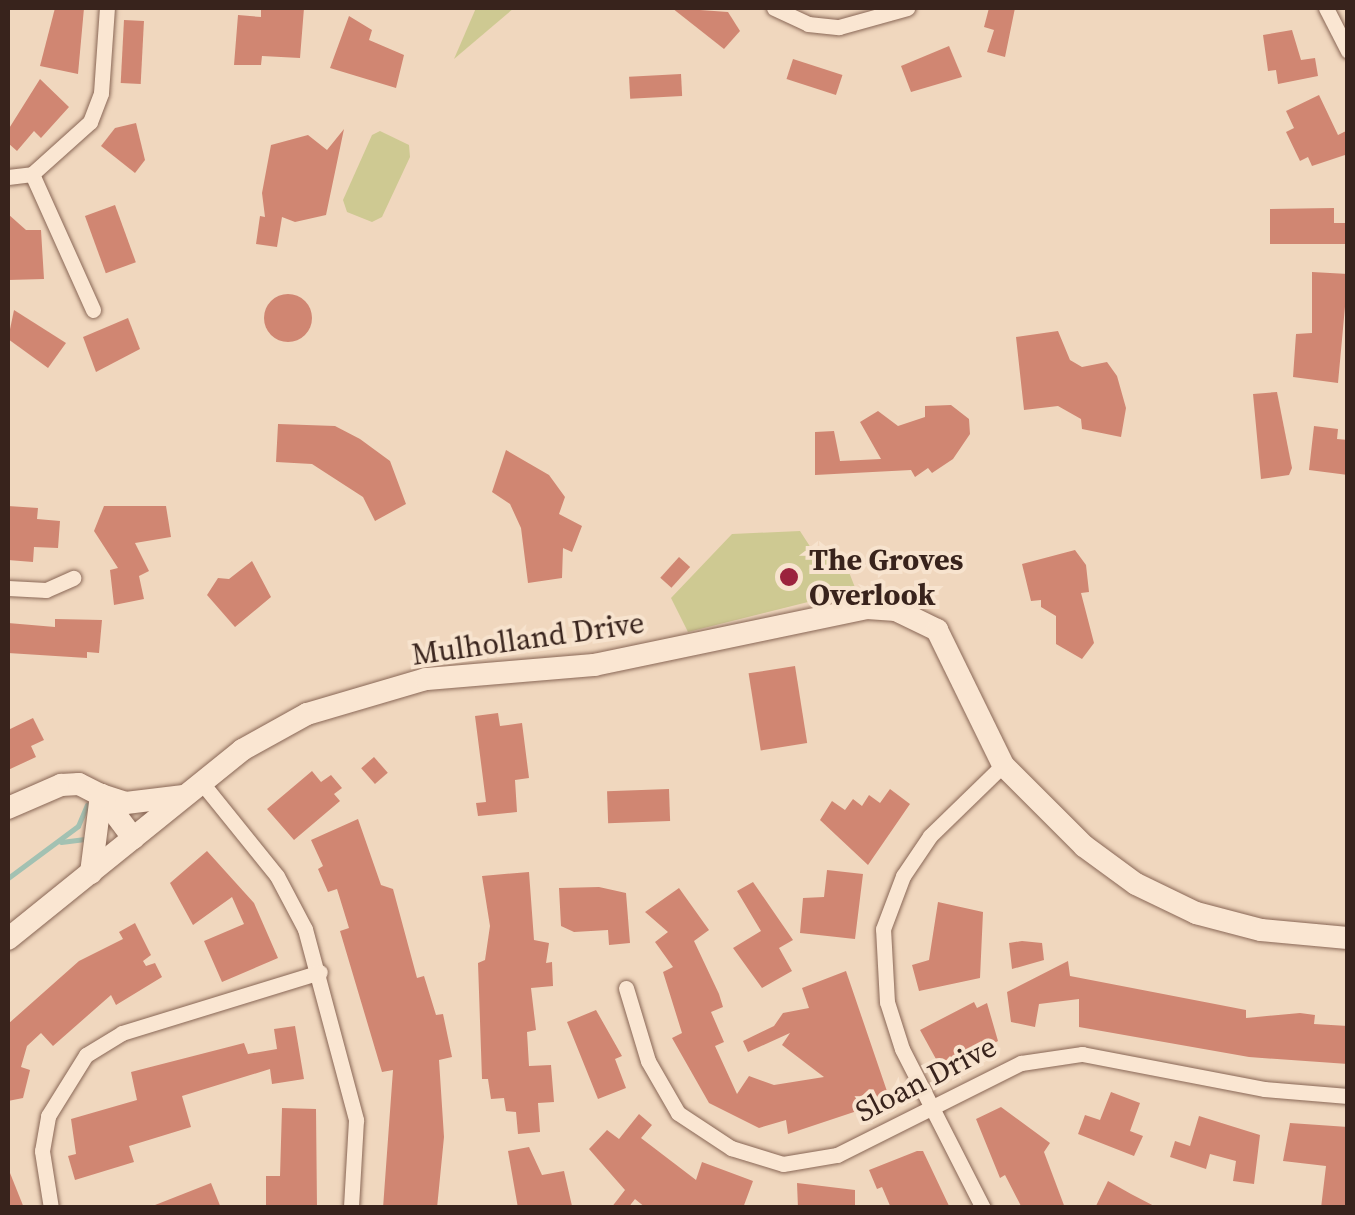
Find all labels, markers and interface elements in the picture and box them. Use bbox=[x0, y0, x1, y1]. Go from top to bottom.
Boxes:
place label: The Groves Overlook bbox=[809, 542, 963, 612]
marker: The Groves Overlook bbox=[778, 566, 800, 588]
street label: Mulholland Drive bbox=[409, 605, 647, 673]
street label: Sloan Drive bbox=[850, 1028, 1002, 1130]

